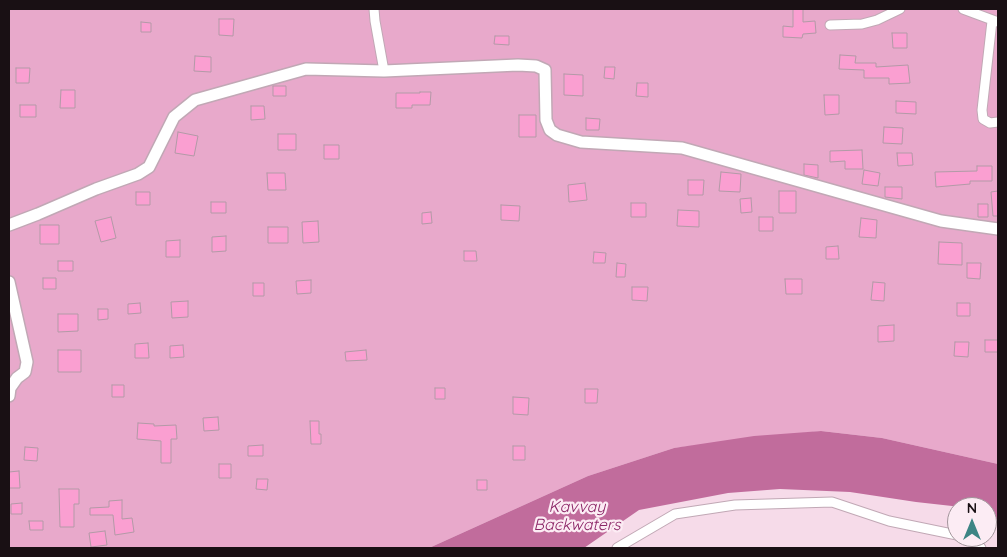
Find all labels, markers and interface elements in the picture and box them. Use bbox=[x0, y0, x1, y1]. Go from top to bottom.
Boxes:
water label: Kavvay Backwaters bbox=[534, 497, 620, 535]
north arrow bbox=[947, 497, 997, 547]
text: N bbox=[967, 499, 977, 517]

